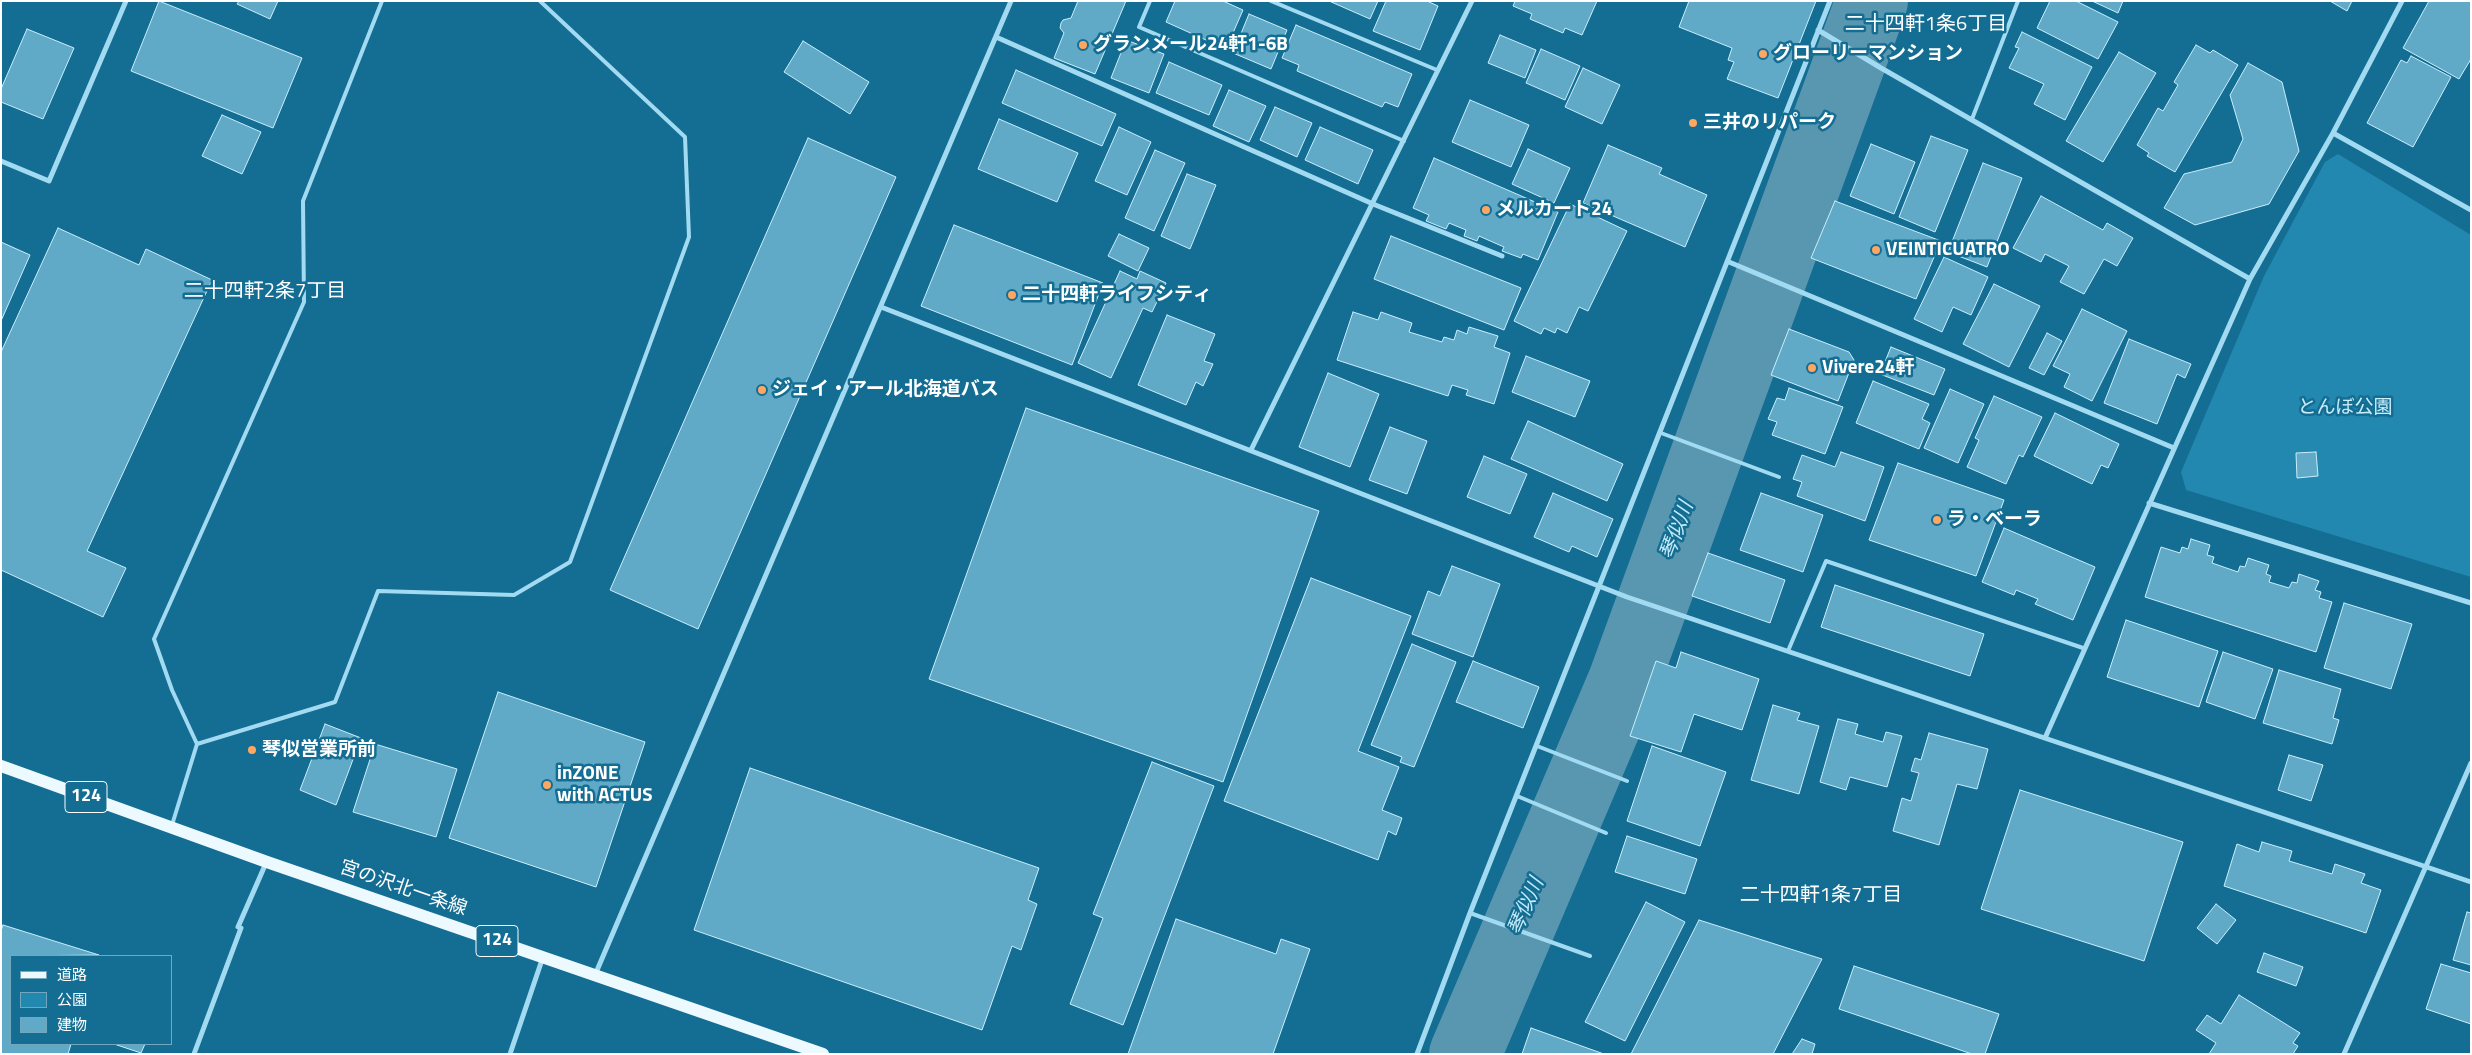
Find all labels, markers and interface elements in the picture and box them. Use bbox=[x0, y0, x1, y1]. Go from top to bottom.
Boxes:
district label: 二十四軒1条6丁目 bbox=[1845, 13, 2007, 37]
place label: グランメール24軒1-6B bbox=[1093, 34, 1288, 56]
marker: グランメール24軒1-6B bbox=[1077, 39, 1089, 51]
place label: グローリーマンション bbox=[1773, 43, 1963, 65]
marker: グローリーマンション bbox=[1757, 48, 1769, 60]
place label: 三井のリパーク bbox=[1703, 112, 1836, 134]
marker: 三井のリパーク bbox=[1687, 117, 1699, 129]
place label: メルカート24 bbox=[1496, 199, 1612, 221]
marker: メルカート24 bbox=[1480, 204, 1492, 216]
place label: VEINTICUATRO bbox=[1886, 239, 2010, 261]
marker: VEINTICUATRO bbox=[1870, 244, 1882, 256]
district label: 二十四軒2条7丁目 bbox=[184, 280, 346, 304]
place label: 二十四軒ライフシティ bbox=[1022, 284, 1212, 306]
marker: 二十四軒ライフシティ bbox=[1006, 289, 1018, 301]
place label: Vivere24軒 bbox=[1822, 357, 1914, 379]
marker: Vivere24軒 bbox=[1806, 362, 1818, 374]
place label: ジェイ・アール北海道バス bbox=[772, 379, 999, 401]
marker: ジェイ・アール北海道バス bbox=[756, 384, 768, 396]
park label: とんぼ公園 bbox=[2298, 397, 2392, 419]
water label: 琴似川 bbox=[1656, 499, 1700, 563]
place label: ラ・ベーラ bbox=[1947, 509, 2042, 531]
marker: ラ・ベーラ bbox=[1931, 514, 1943, 526]
place label: 琴似営業所前 bbox=[262, 739, 376, 761]
marker: 琴似営業所前 bbox=[246, 744, 258, 756]
place label: inZONE with ACTUS bbox=[557, 763, 653, 807]
marker: inZONE with ACTUS bbox=[541, 779, 553, 791]
road number: 124 bbox=[65, 782, 107, 812]
street label: 宮の沢北一条線 bbox=[336, 857, 470, 921]
water label: 琴似川 bbox=[1504, 875, 1550, 939]
district label: 二十四軒1条7丁目 bbox=[1740, 884, 1902, 908]
road number: 124 bbox=[476, 926, 518, 956]
legend bbox=[10, 955, 172, 1045]
text: 道路 bbox=[57, 963, 87, 986]
text: 公園 bbox=[57, 988, 87, 1011]
text: 建物 bbox=[57, 1013, 87, 1036]

